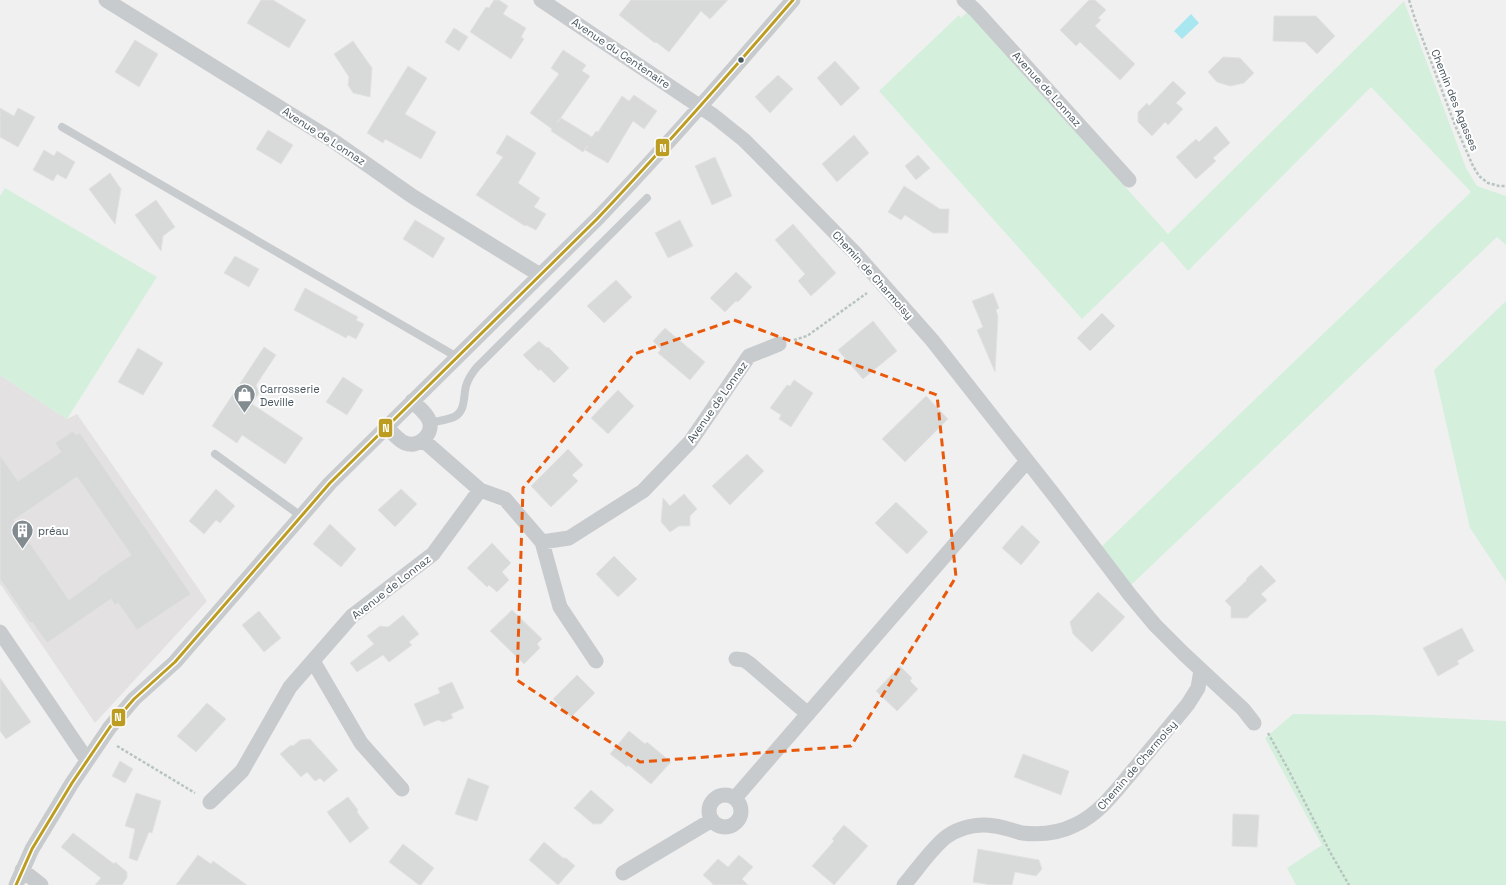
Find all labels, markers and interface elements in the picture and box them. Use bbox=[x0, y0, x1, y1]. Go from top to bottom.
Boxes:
street label: Avenue du Centenaire bbox=[569, 15, 673, 91]
street label: Chemin des Agasses bbox=[1428, 47, 1482, 153]
street label: Avenue de Lonnaz bbox=[1010, 48, 1085, 130]
unlabelled marker bbox=[736, 55, 746, 65]
street label: Avenue de Lonnaz bbox=[280, 104, 368, 168]
line badge: N bbox=[655, 138, 670, 157]
text: N bbox=[659, 141, 667, 155]
street label: Chemin de Charmoisy bbox=[830, 228, 916, 322]
street label: Avenue de Lonnaz bbox=[684, 358, 751, 446]
shop icon: Carrosserie Deville bbox=[231, 382, 257, 415]
place label: Carrosserie Deville bbox=[260, 382, 320, 409]
line badge: N bbox=[378, 418, 393, 438]
text: N bbox=[382, 421, 390, 435]
building icon: préau bbox=[10, 518, 36, 551]
place label: préau bbox=[38, 524, 68, 538]
street label: Avenue de Lonnaz bbox=[349, 552, 434, 622]
line badge: N bbox=[111, 708, 126, 727]
text: N bbox=[114, 710, 122, 724]
street label: Chemin de Charmoisy bbox=[1094, 717, 1180, 813]

